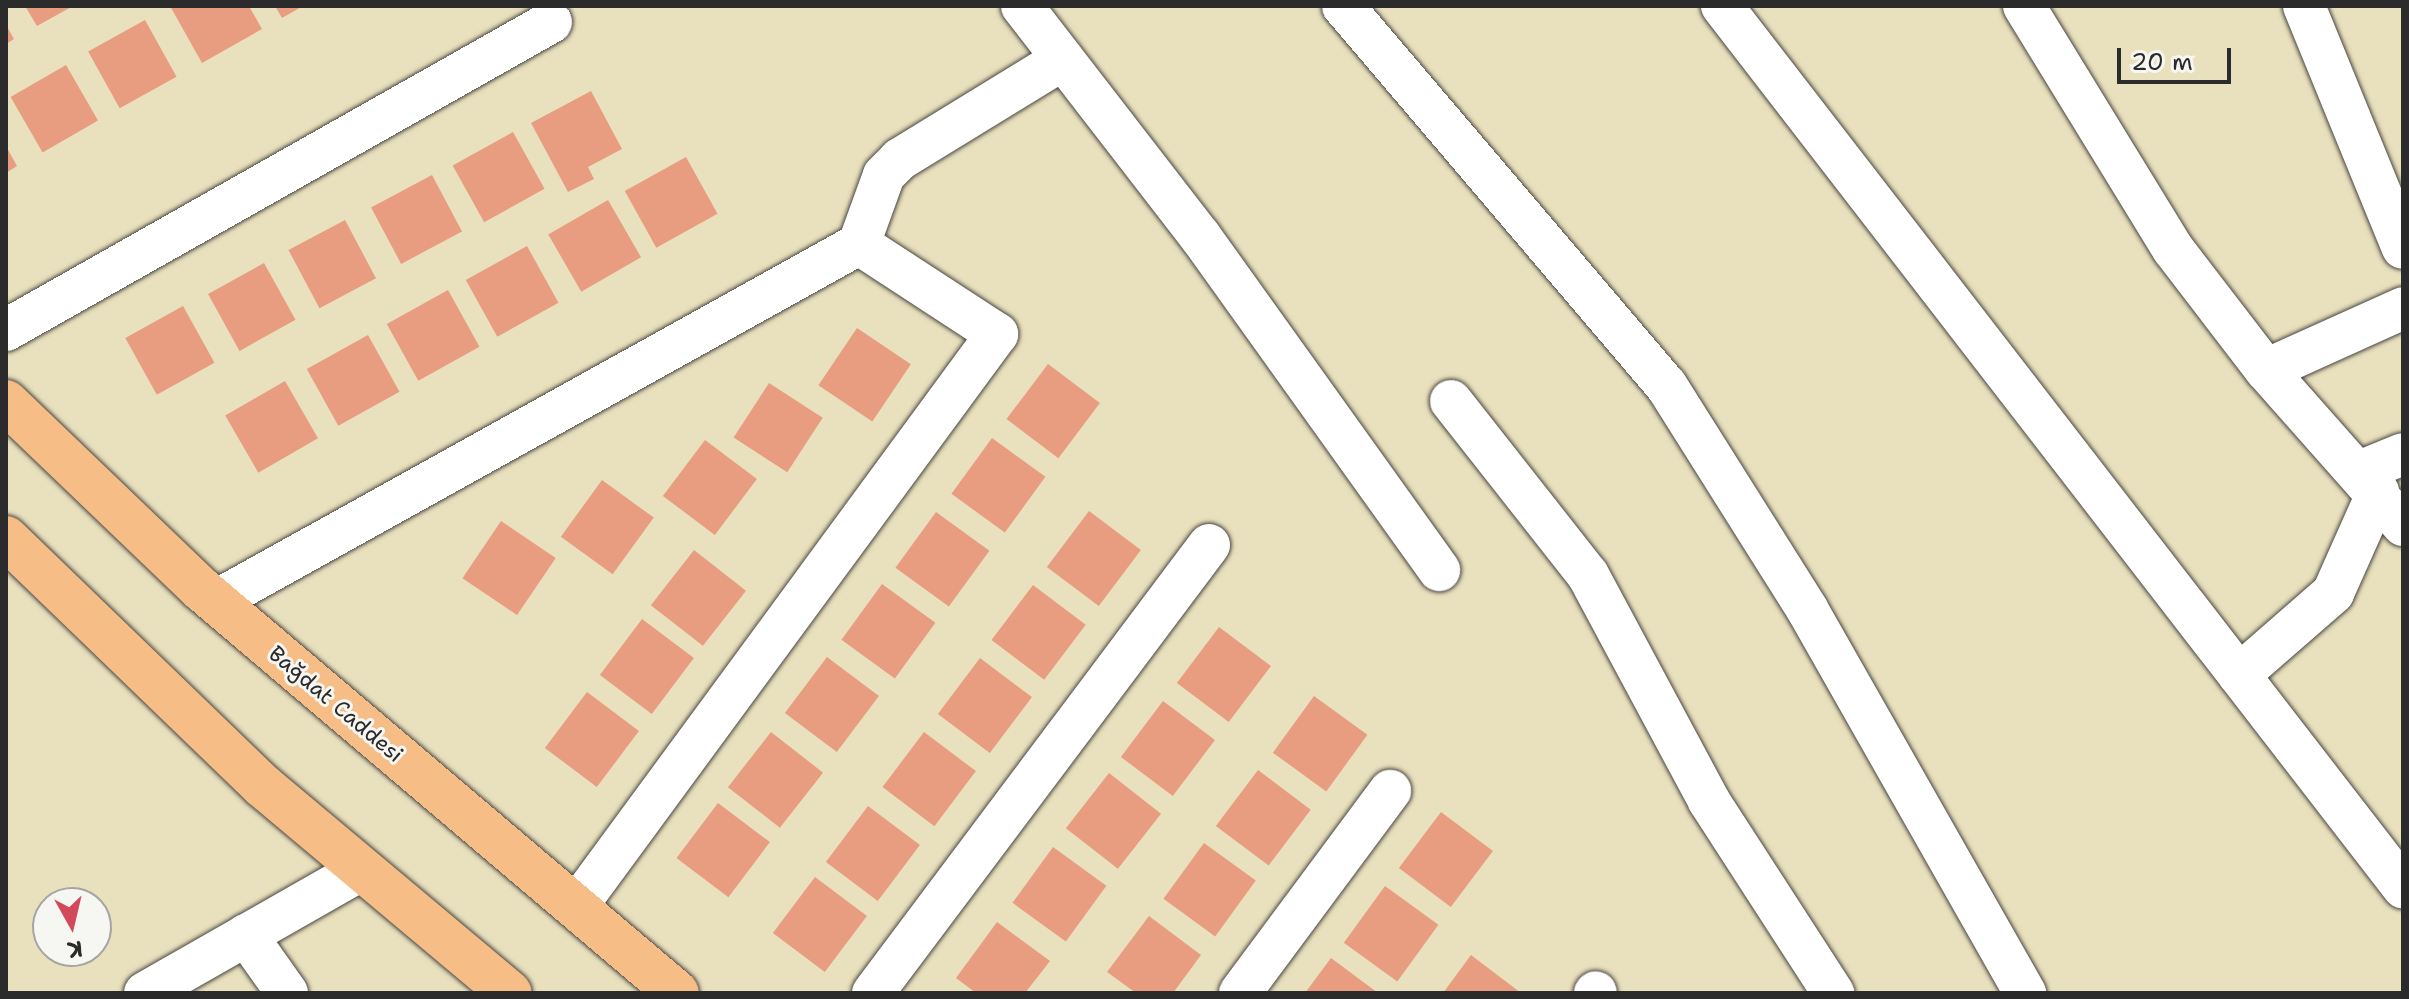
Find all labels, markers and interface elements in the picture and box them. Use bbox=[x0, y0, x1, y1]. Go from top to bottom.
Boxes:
scale bar bbox=[2121, 32, 2235, 82]
text: 20 m bbox=[2131, 46, 2193, 78]
street label: Bağdat Caddesi bbox=[264, 640, 408, 768]
north arrow bbox=[32, 887, 112, 967]
text: K bbox=[66, 934, 85, 965]

